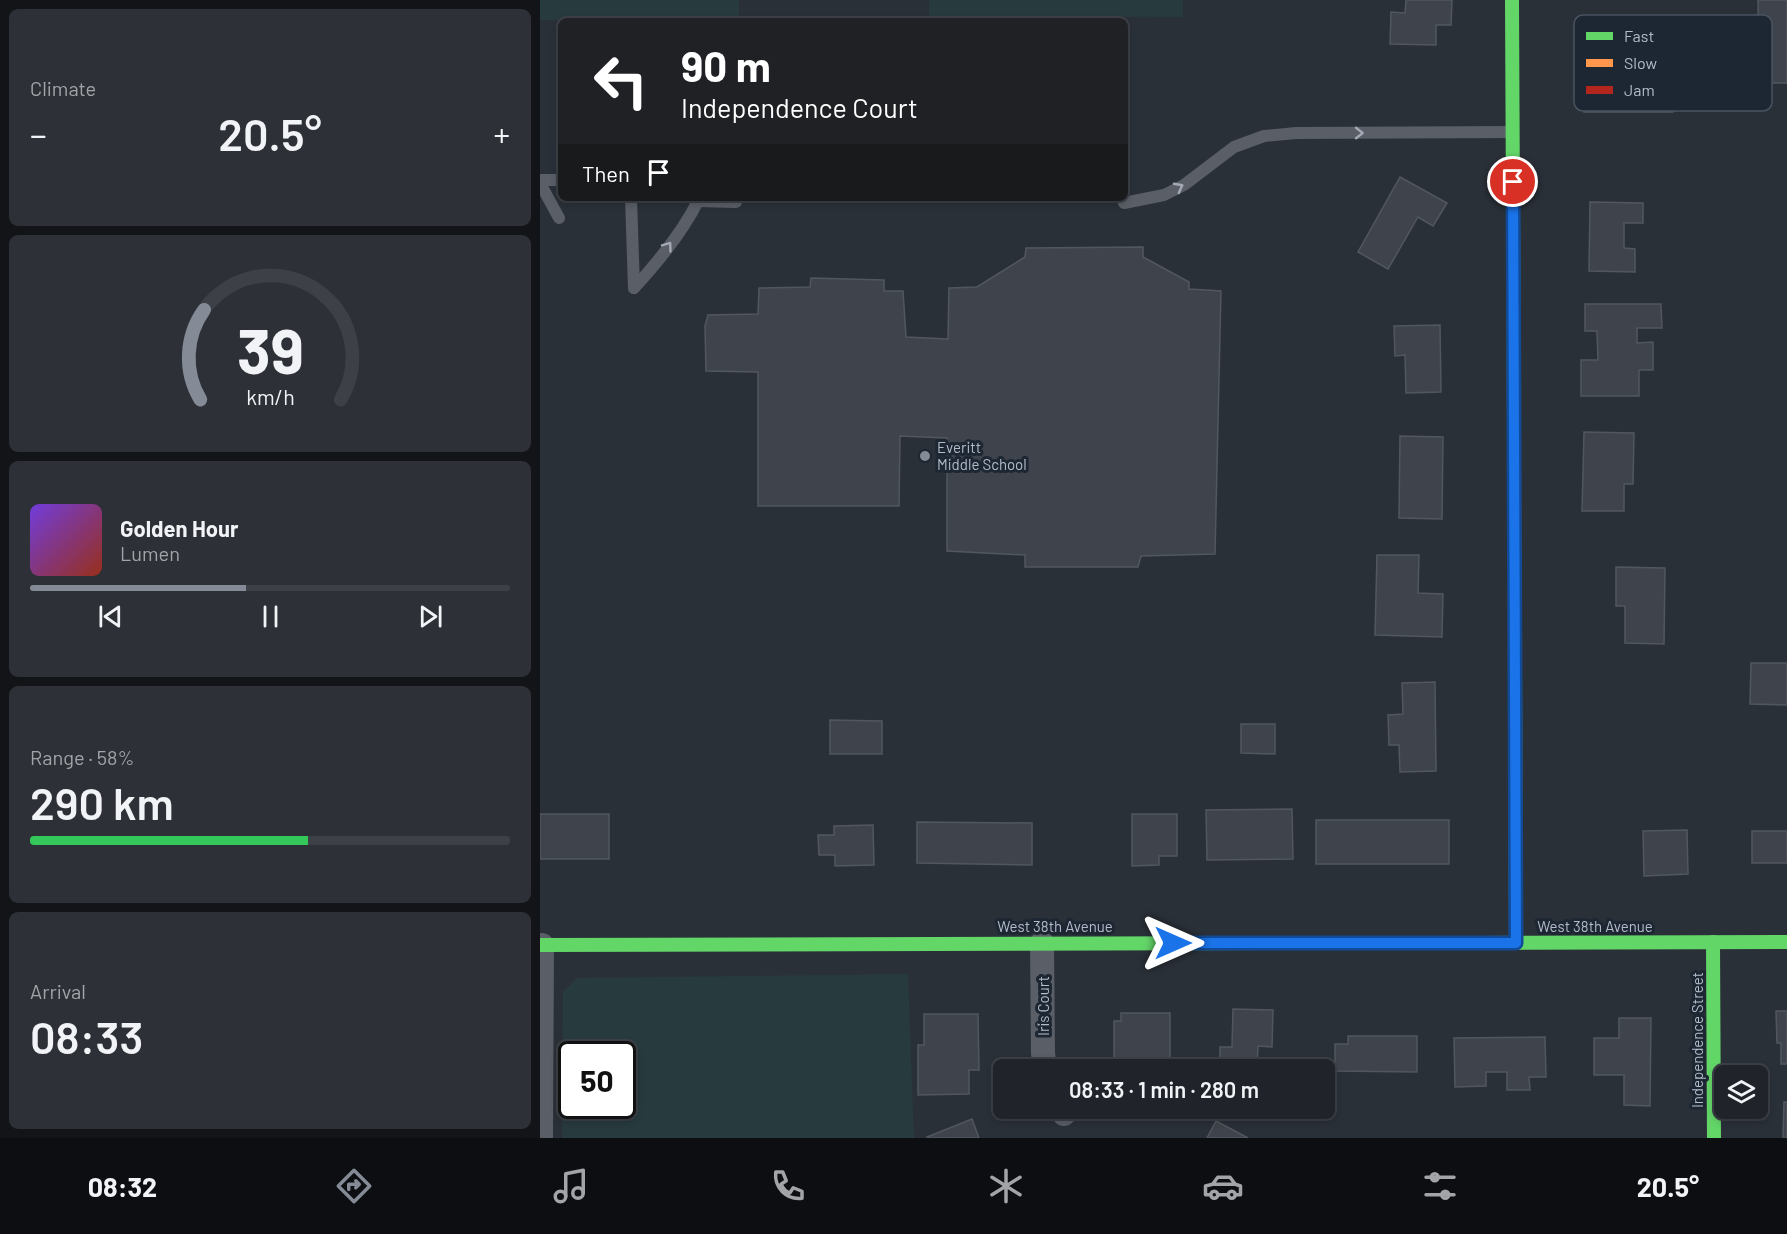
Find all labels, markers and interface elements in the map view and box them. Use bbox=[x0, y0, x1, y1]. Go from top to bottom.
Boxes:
legend bbox=[1574, 15, 1772, 111]
text: Fast bbox=[1624, 26, 1654, 45]
text: 90 m bbox=[681, 40, 771, 90]
icon: left bbox=[582, 42, 660, 120]
text: Slow bbox=[1624, 53, 1657, 72]
text: Climate bbox=[30, 76, 96, 100]
text: Jam bbox=[1624, 80, 1655, 99]
text: Independence Court bbox=[681, 91, 918, 123]
text: 20.5° bbox=[218, 106, 322, 160]
text: − bbox=[30, 114, 47, 154]
text: + bbox=[493, 114, 510, 154]
one-way arrow bbox=[1355, 127, 1364, 139]
icon: arrive bbox=[642, 156, 675, 189]
pin bbox=[1487, 156, 1538, 207]
text: Then bbox=[582, 160, 630, 186]
icon: arrive bbox=[1496, 165, 1529, 198]
one-way arrow bbox=[1173, 183, 1184, 194]
one-way arrow bbox=[661, 242, 672, 253]
text: 39 bbox=[237, 312, 303, 386]
text: km/h bbox=[246, 385, 294, 410]
place label: Everitt Middle School bbox=[937, 438, 1027, 473]
marker: Everitt Middle School bbox=[918, 449, 932, 463]
text: Golden Hour bbox=[120, 515, 238, 541]
text: Lumen bbox=[120, 541, 180, 565]
icon: previous bbox=[94, 600, 127, 633]
icon: pause bbox=[254, 600, 287, 633]
icon: next bbox=[414, 600, 447, 633]
text: Range · 58% bbox=[30, 745, 134, 769]
text: 290 km bbox=[30, 775, 174, 829]
position arrow bbox=[1141, 911, 1205, 975]
street label: West 38th Avenue bbox=[997, 917, 1113, 935]
street label: West 38th Avenue bbox=[1537, 917, 1653, 935]
street label: Independence Street bbox=[1688, 972, 1706, 1108]
street label: Iris Court bbox=[1034, 976, 1052, 1036]
text: Arrival bbox=[30, 979, 86, 1003]
text: 08:33 bbox=[30, 1009, 143, 1063]
speed limit sign: 50 bbox=[558, 1041, 636, 1119]
map controls bbox=[1714, 1065, 1768, 1119]
button: layers bbox=[1714, 1065, 1768, 1119]
text: 08:33 · 1 min · 280 m bbox=[1069, 1076, 1259, 1102]
icon: directions bbox=[333, 1165, 375, 1207]
icon: music bbox=[550, 1165, 592, 1207]
icon: phone bbox=[767, 1165, 809, 1207]
icon: climate bbox=[985, 1165, 1027, 1207]
icon: car bbox=[1202, 1165, 1244, 1207]
icon: filters bbox=[1419, 1165, 1461, 1207]
text: 08:32 bbox=[88, 1170, 157, 1202]
text: 20.5° bbox=[1637, 1170, 1699, 1202]

